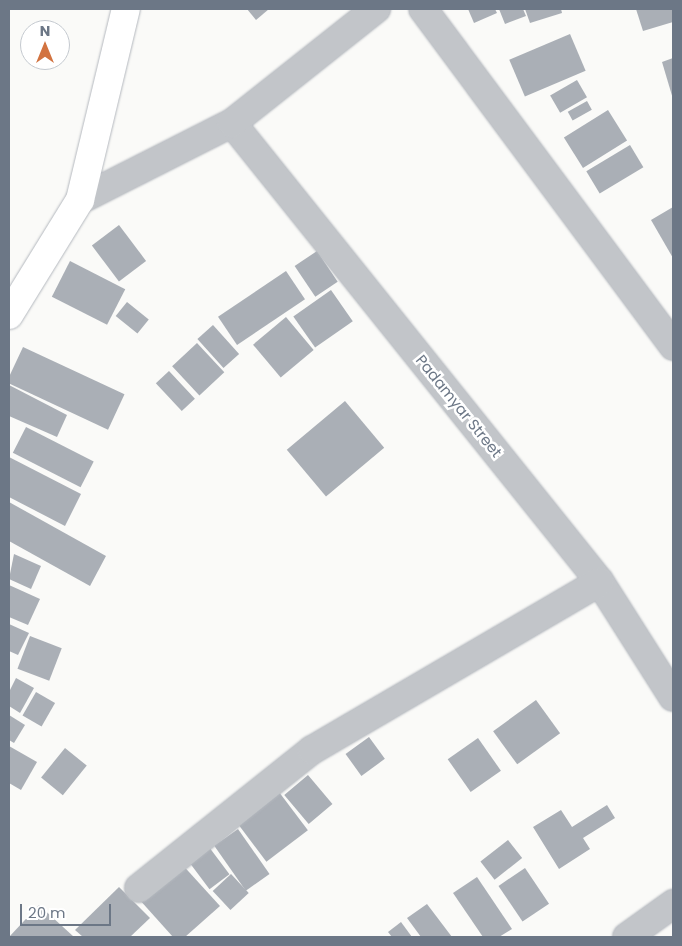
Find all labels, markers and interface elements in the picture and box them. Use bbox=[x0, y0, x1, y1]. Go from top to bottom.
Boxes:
north arrow bbox=[20, 20, 70, 70]
text: N bbox=[40, 21, 50, 41]
street label: Padamyar Street bbox=[412, 351, 506, 461]
scale bar bbox=[22, 894, 114, 926]
text: 20 m bbox=[28, 902, 66, 923]

